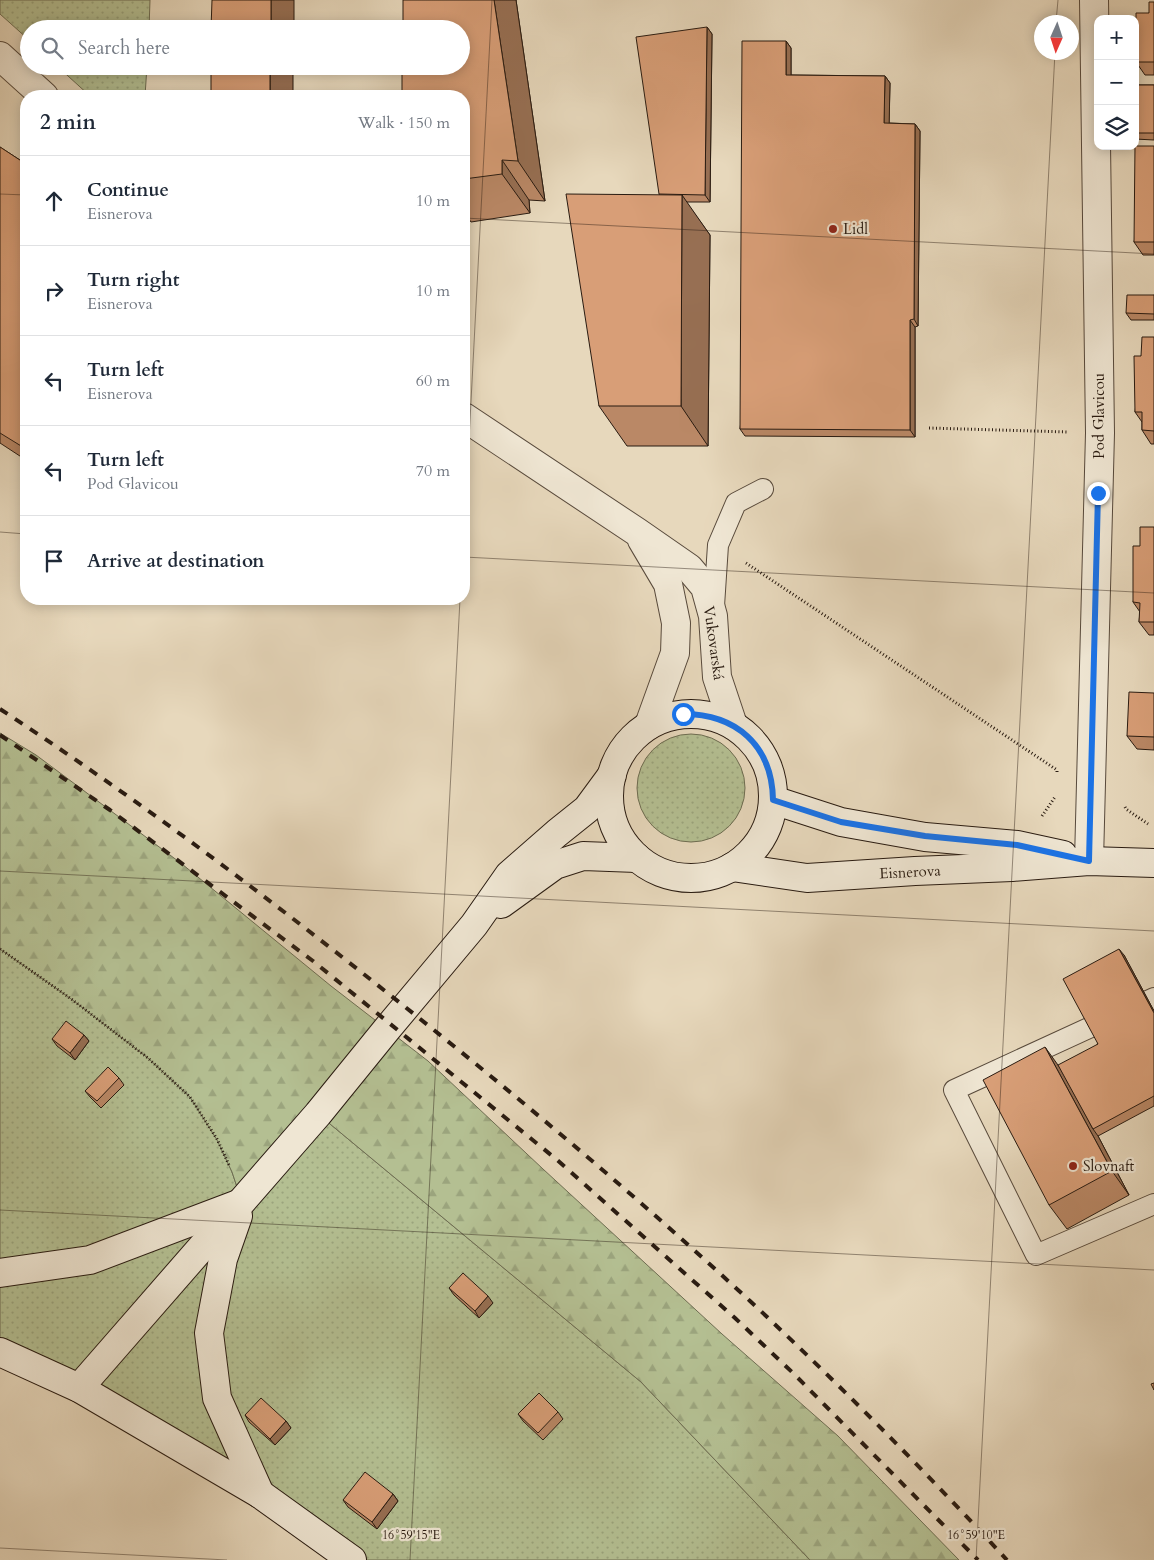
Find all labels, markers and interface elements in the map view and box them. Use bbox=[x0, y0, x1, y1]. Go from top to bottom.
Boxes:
north arrow bbox=[1034, 15, 1079, 60]
map controls bbox=[1094, 15, 1139, 150]
button: + bbox=[1094, 15, 1139, 60]
search box bbox=[20, 20, 470, 75]
icon: search bbox=[38, 34, 66, 62]
text: Search here bbox=[78, 35, 170, 61]
button: − bbox=[1094, 60, 1139, 105]
button: layers bbox=[1094, 105, 1139, 150]
text: 2 min bbox=[40, 108, 96, 137]
text: Walk · 150 m bbox=[358, 112, 450, 134]
text: Continue bbox=[87, 177, 169, 203]
icon: ahead bbox=[40, 187, 68, 215]
text: 10 m bbox=[416, 190, 450, 212]
text: Eisnerova bbox=[87, 203, 153, 225]
place label: Lidl bbox=[843, 219, 868, 239]
marker: Lidl bbox=[827, 223, 839, 235]
text: Turn right bbox=[87, 267, 179, 293]
icon: right bbox=[40, 277, 68, 305]
text: 10 m bbox=[416, 280, 450, 302]
text: Eisnerova bbox=[87, 293, 153, 315]
text: Turn left bbox=[87, 357, 164, 383]
icon: left bbox=[40, 367, 68, 395]
text: 60 m bbox=[416, 370, 450, 392]
street label: Pod Glavicou bbox=[1089, 373, 1109, 459]
text: Eisnerova bbox=[87, 383, 153, 405]
text: Turn left bbox=[87, 447, 164, 473]
icon: left bbox=[40, 457, 68, 485]
text: 70 m bbox=[416, 460, 450, 482]
text: Pod Glavicou bbox=[87, 473, 179, 495]
route end bbox=[1087, 482, 1110, 505]
icon: arrive bbox=[40, 547, 68, 575]
text: Arrive at destination bbox=[87, 548, 264, 574]
street label: Vukovarská bbox=[699, 605, 729, 682]
route start bbox=[672, 703, 695, 726]
street label: Eisnerova bbox=[879, 860, 942, 884]
place label: Slovnaft bbox=[1083, 1156, 1135, 1176]
marker: Slovnaft bbox=[1067, 1160, 1079, 1172]
text: 16°59'15"E bbox=[382, 1527, 440, 1543]
text: 16°59'10"E bbox=[947, 1527, 1005, 1543]

